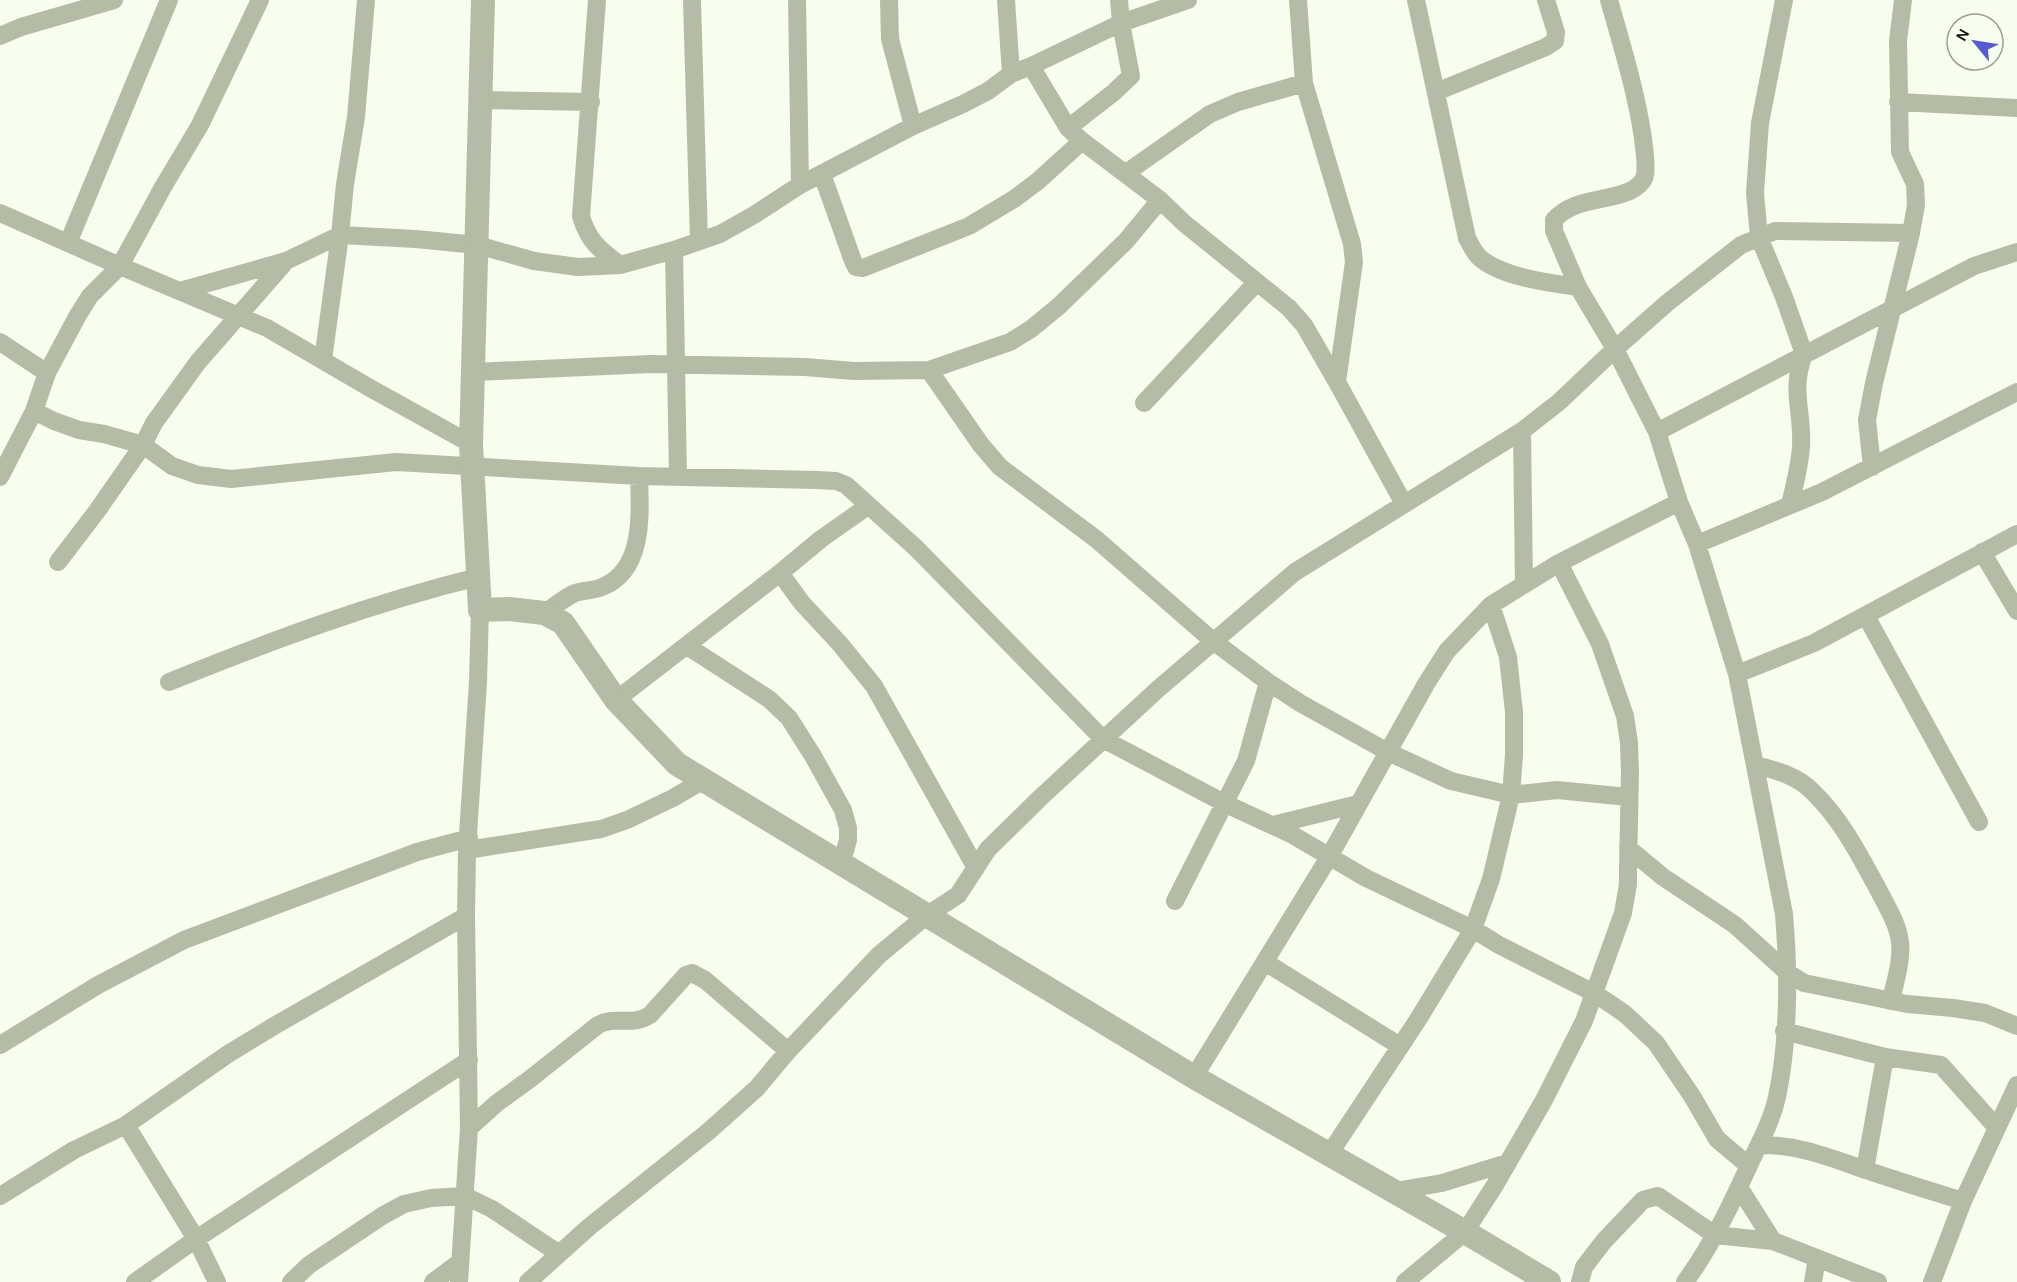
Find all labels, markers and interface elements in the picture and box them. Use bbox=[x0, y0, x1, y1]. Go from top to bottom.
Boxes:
north arrow bbox=[1945, 12, 2005, 72]
text: N bbox=[1951, 25, 1974, 44]

